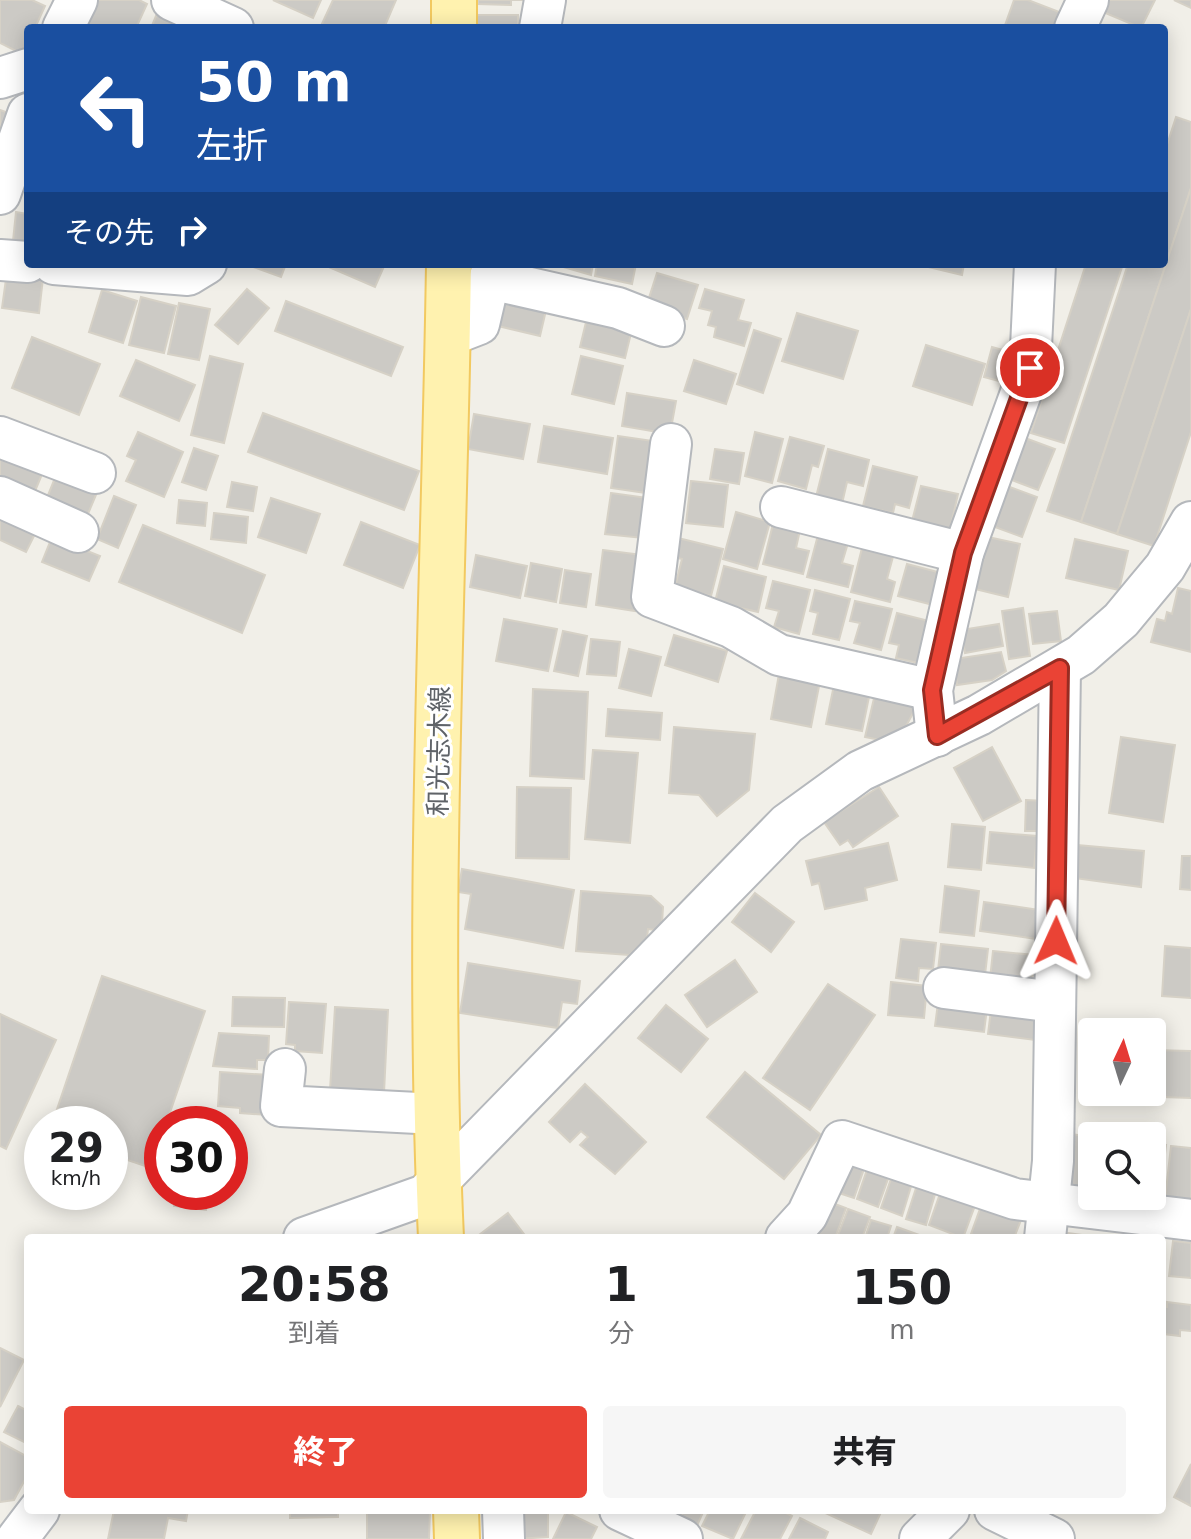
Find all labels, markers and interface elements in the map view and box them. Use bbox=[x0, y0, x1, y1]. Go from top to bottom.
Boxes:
text: 50 m bbox=[196, 49, 352, 114]
icon: left bbox=[64, 56, 168, 160]
text: 左折 bbox=[196, 125, 268, 166]
icon: right bbox=[170, 208, 214, 252]
text: その先 bbox=[64, 215, 154, 250]
pin bbox=[996, 334, 1064, 402]
icon: arrive bbox=[1008, 346, 1052, 390]
street label: 和光志木線 bbox=[423, 686, 455, 816]
position arrow bbox=[1014, 899, 1098, 983]
north arrow bbox=[1078, 1018, 1166, 1106]
map controls bbox=[1078, 1018, 1166, 1210]
speed limit sign: 30 bbox=[144, 1106, 248, 1210]
button: search bbox=[1078, 1122, 1166, 1210]
text: 29 bbox=[48, 1125, 104, 1171]
text: km/h bbox=[51, 1166, 101, 1190]
text: 20:58 bbox=[238, 1256, 391, 1312]
text: 1 bbox=[605, 1256, 638, 1312]
text: 150 bbox=[852, 1259, 952, 1315]
text: m bbox=[889, 1315, 915, 1345]
text: 到着 bbox=[288, 1318, 340, 1348]
text: 分 bbox=[608, 1318, 634, 1348]
button: 終了 bbox=[64, 1406, 587, 1498]
button: 共有 bbox=[603, 1406, 1126, 1498]

